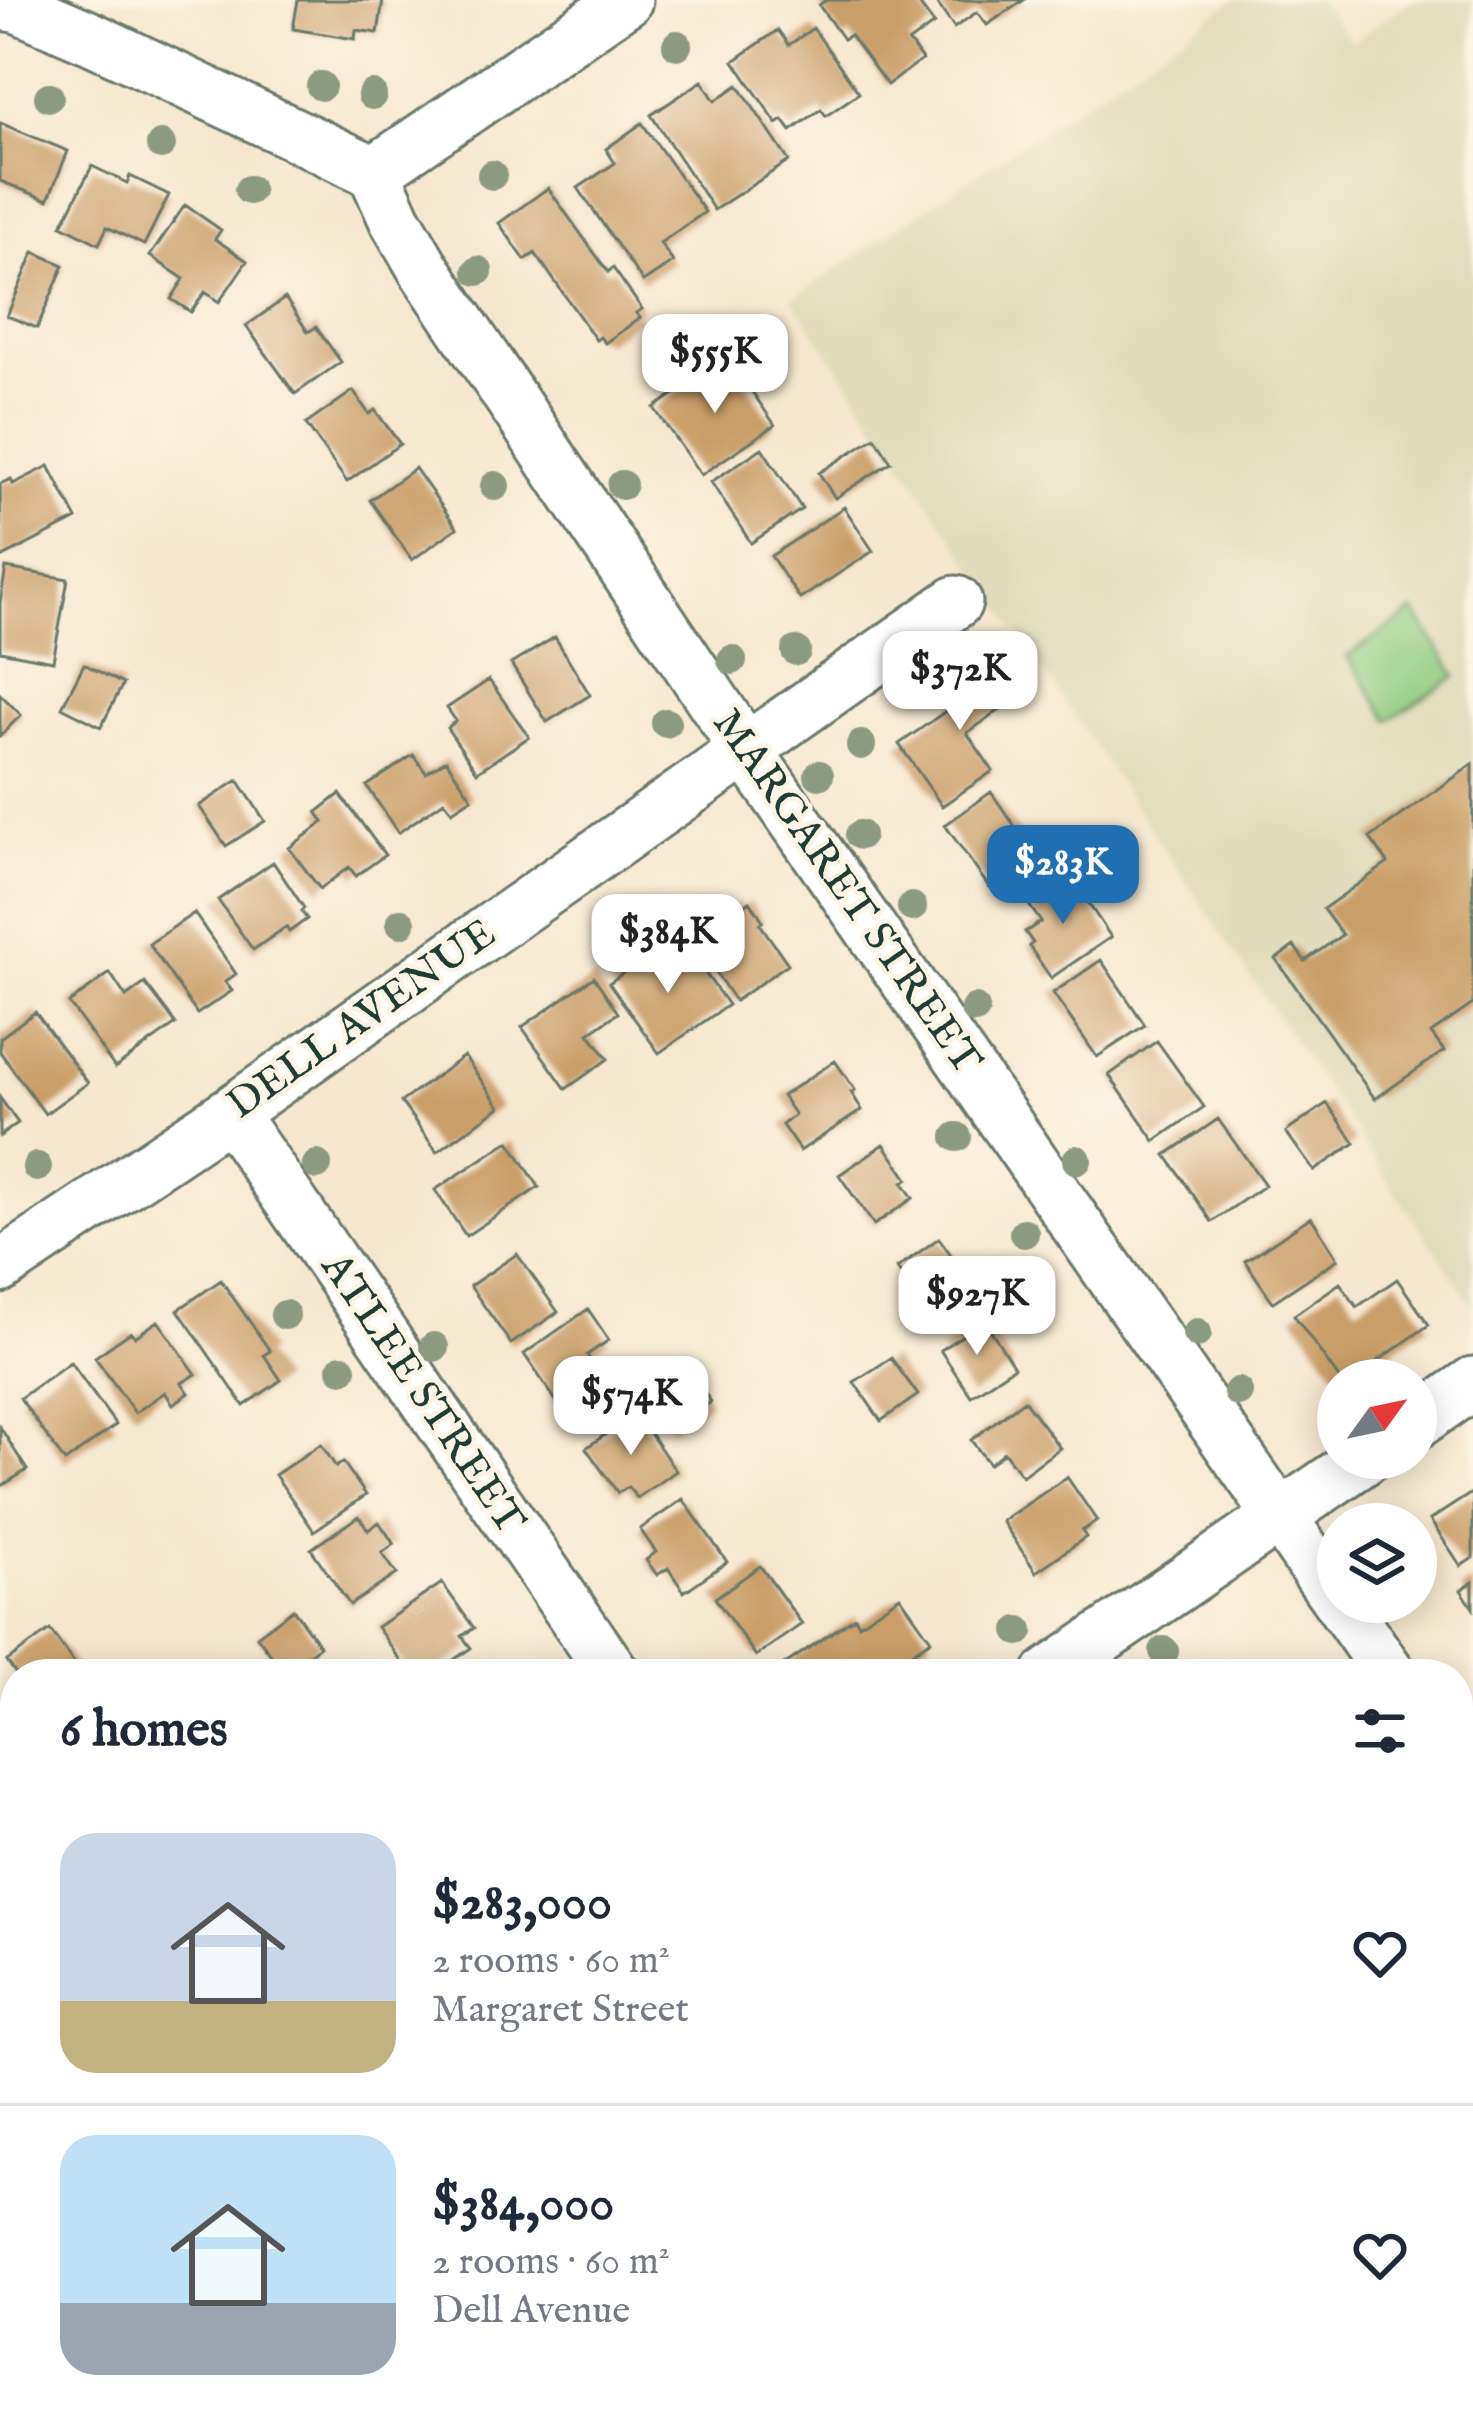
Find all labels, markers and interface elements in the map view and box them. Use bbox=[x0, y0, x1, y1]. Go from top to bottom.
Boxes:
pin: $555K bbox=[631, 314, 799, 416]
text: $555K bbox=[669, 328, 761, 377]
pin: $372K bbox=[876, 631, 1044, 733]
text: $372K bbox=[910, 645, 1010, 694]
street label: MARGARET STREET bbox=[700, 699, 992, 1085]
pin: $283K bbox=[979, 825, 1147, 927]
text: $283K bbox=[1014, 839, 1112, 888]
pin: $384K bbox=[584, 894, 752, 996]
street label: DELL AVENUE bbox=[218, 908, 506, 1132]
text: $384K bbox=[619, 908, 717, 957]
street label: ATLEE STREET bbox=[308, 1243, 536, 1545]
pin: $927K bbox=[893, 1256, 1061, 1358]
text: $927K bbox=[926, 1270, 1028, 1319]
pin: $574K bbox=[547, 1356, 715, 1458]
north arrow bbox=[1317, 1359, 1437, 1479]
map controls bbox=[1317, 1359, 1437, 1623]
text: $574K bbox=[580, 1370, 682, 1419]
button: layers bbox=[1317, 1503, 1437, 1623]
icon: filters bbox=[1347, 1698, 1413, 1764]
text: 6 homes bbox=[60, 1699, 228, 1764]
text: $283,000 bbox=[432, 1872, 612, 1937]
icon: home bbox=[156, 1881, 300, 2025]
icon: heart bbox=[1347, 1920, 1413, 1986]
text: 2 rooms · 60 m² bbox=[432, 1937, 670, 1986]
text: Margaret Street bbox=[432, 1986, 689, 2035]
text: $384,000 bbox=[432, 2173, 614, 2238]
icon: home bbox=[156, 2183, 300, 2327]
icon: heart bbox=[1347, 2222, 1413, 2288]
text: 2 rooms · 60 m² bbox=[432, 2238, 670, 2287]
text: Dell Avenue bbox=[432, 2287, 630, 2336]

